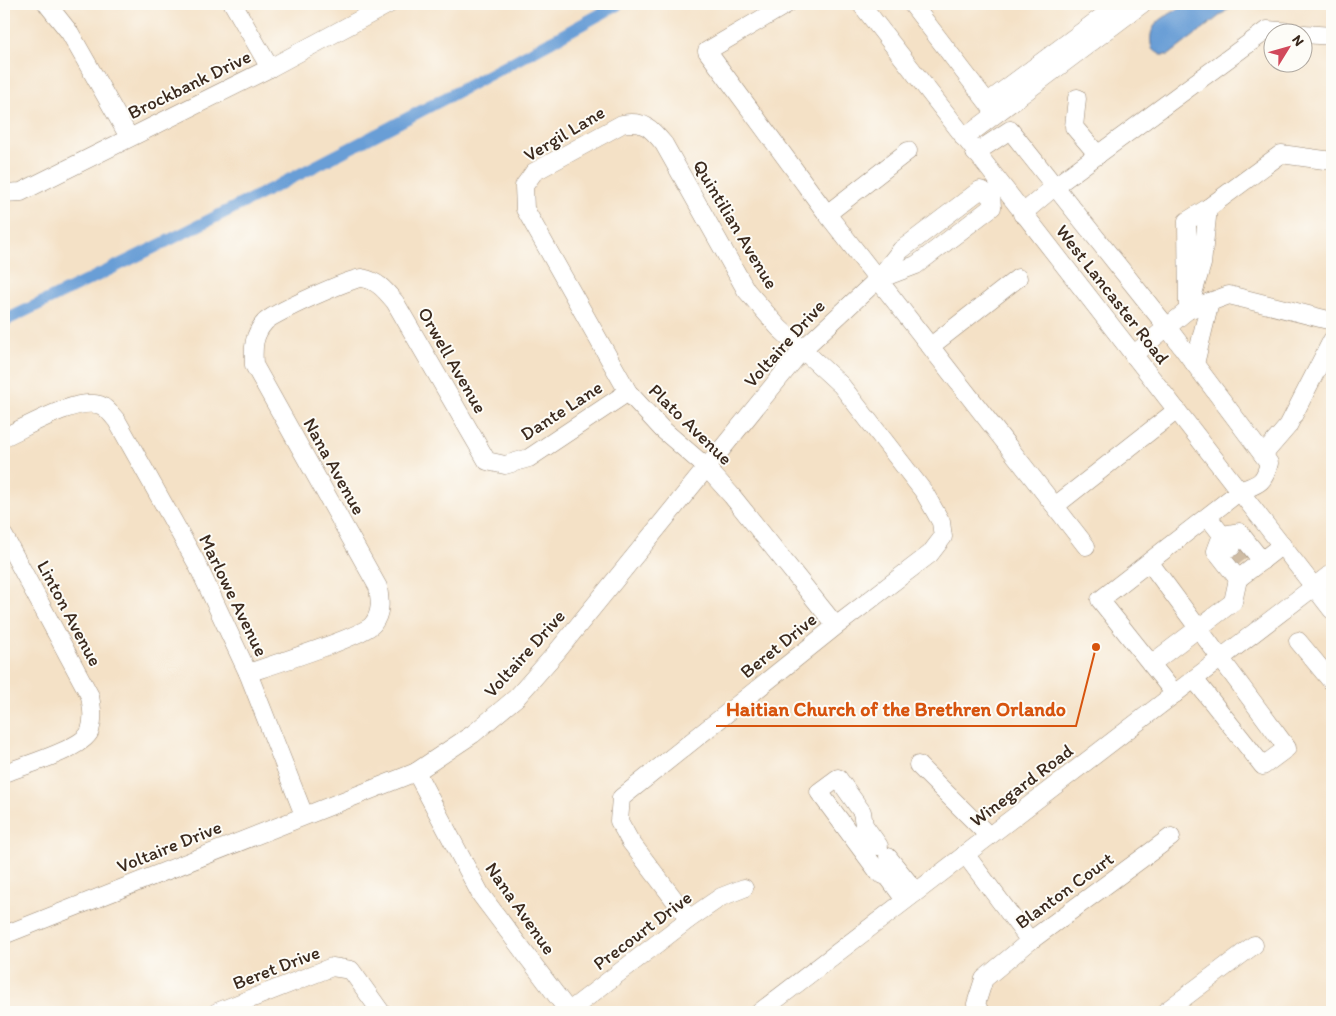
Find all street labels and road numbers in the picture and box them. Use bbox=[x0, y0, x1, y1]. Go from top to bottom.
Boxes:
street label: Brockbank Drive bbox=[124, 45, 255, 124]
street label: Vergil Lane bbox=[520, 100, 609, 167]
street label: Quintilian Avenue bbox=[688, 155, 783, 293]
street label: West Lancaster Road bbox=[1051, 220, 1174, 369]
street label: Voltaire Drive bbox=[739, 295, 830, 392]
street label: Orwell Avenue bbox=[413, 303, 492, 417]
street label: Dante Lane bbox=[516, 375, 607, 445]
street label: Plato Avenue bbox=[644, 379, 737, 470]
street label: Nana Avenue bbox=[298, 414, 371, 519]
street label: Marlowe Avenue bbox=[194, 530, 273, 660]
street label: Linton Avenue bbox=[32, 556, 107, 670]
street label: Voltaire Drive bbox=[479, 605, 570, 702]
street label: Beret Drive bbox=[736, 608, 821, 683]
street label: Winegard Road bbox=[965, 739, 1077, 832]
street label: Voltaire Drive bbox=[114, 815, 225, 878]
street label: Blanton Court bbox=[1011, 847, 1118, 934]
street label: Nana Avenue bbox=[480, 858, 561, 959]
street label: Precourt Drive bbox=[588, 886, 696, 975]
street label: Beret Drive bbox=[229, 940, 323, 995]

